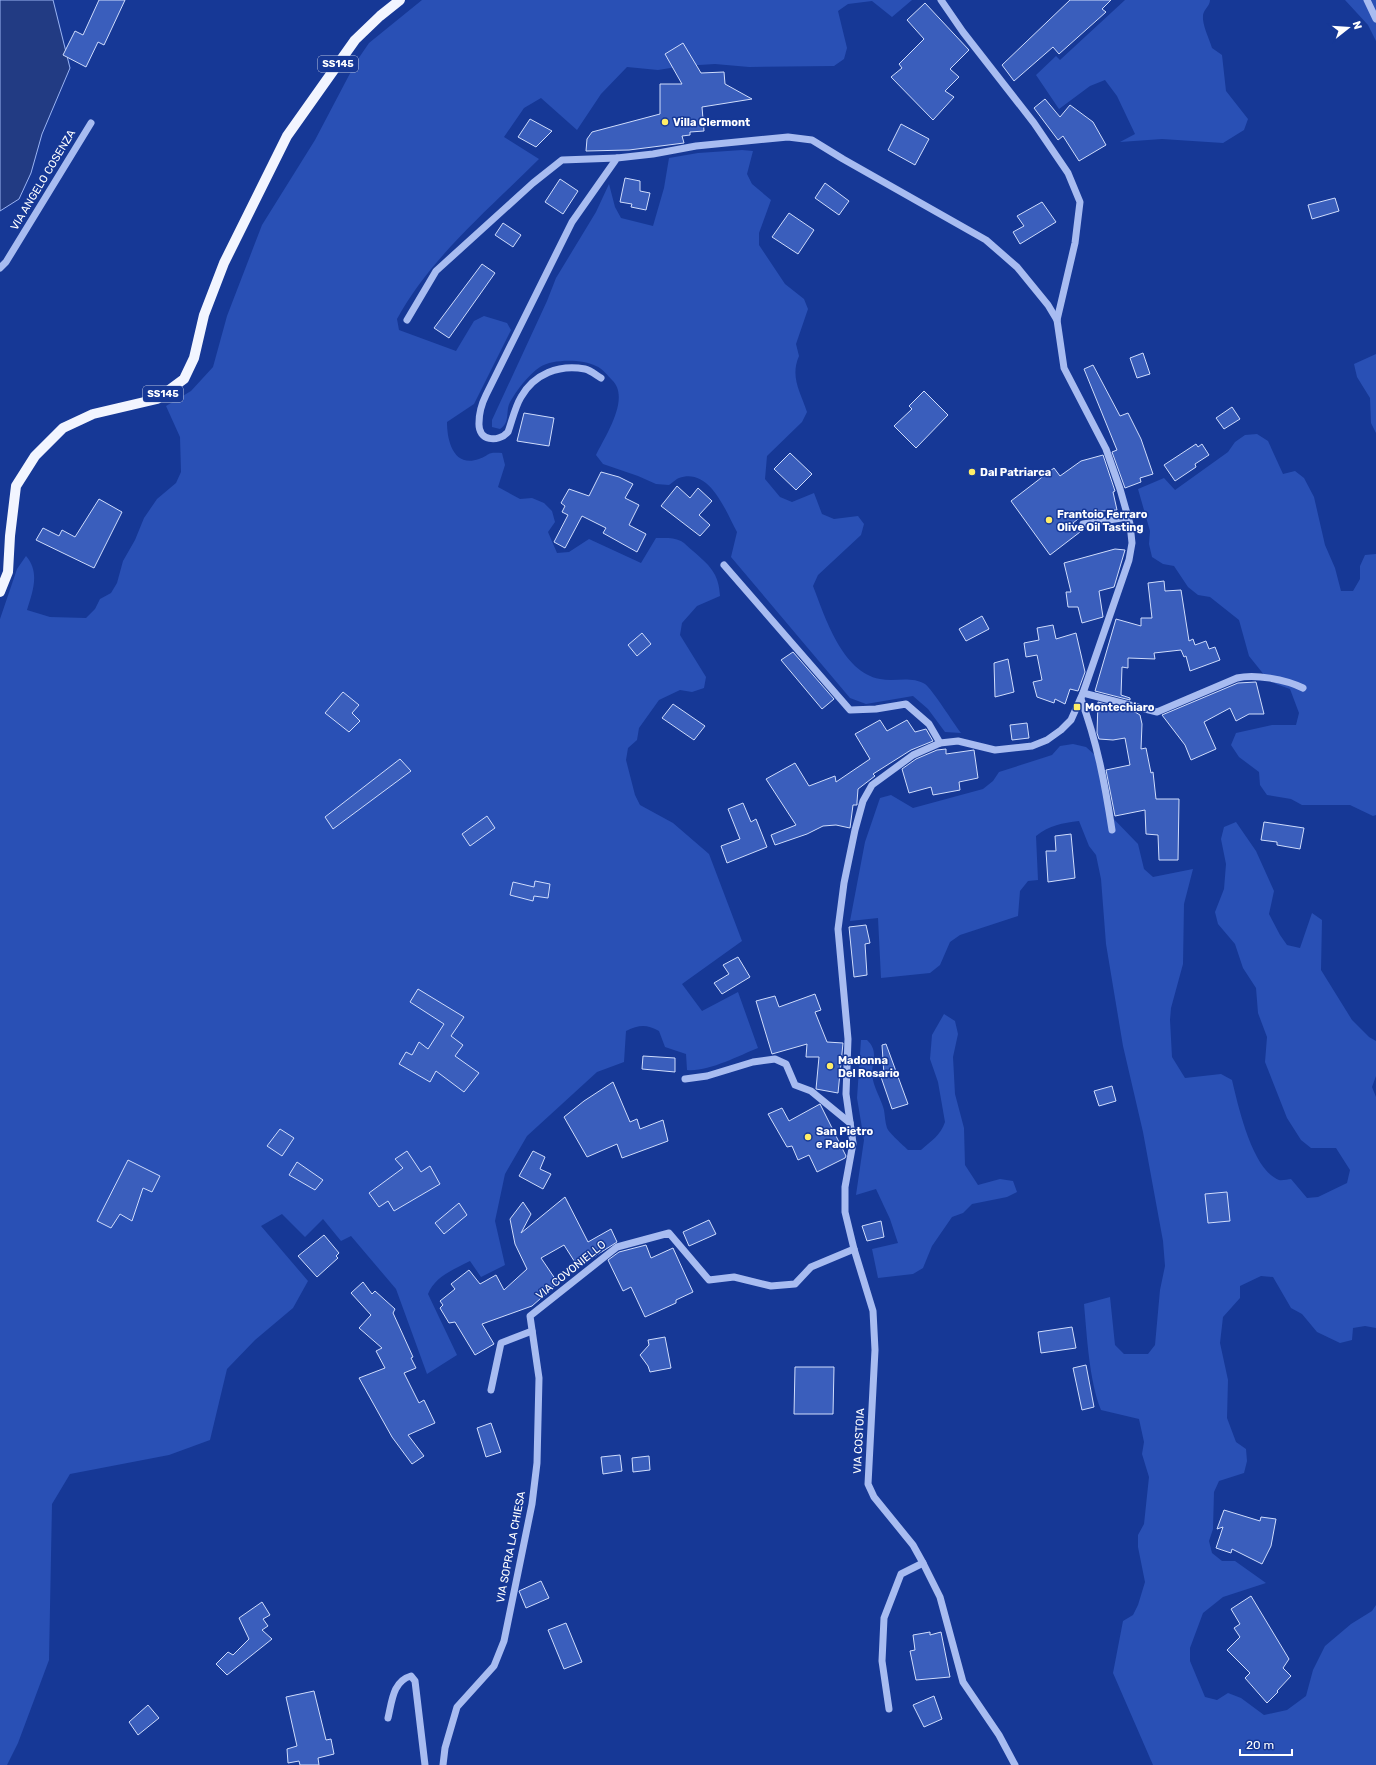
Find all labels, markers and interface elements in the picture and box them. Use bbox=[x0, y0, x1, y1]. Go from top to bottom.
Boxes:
north arrow bbox=[1328, 8, 1368, 48]
text: N bbox=[1350, 20, 1364, 31]
road number: SS145 bbox=[318, 56, 358, 72]
place label: Villa Clermont bbox=[673, 116, 750, 129]
marker: Villa Clermont bbox=[660, 117, 670, 127]
street label: VIA ANGELO COSENZA bbox=[8, 127, 79, 233]
road number: SS145 bbox=[143, 386, 183, 402]
place label: Dal Patriarca bbox=[980, 466, 1051, 479]
marker: Dal Patriarca bbox=[967, 467, 977, 477]
place label: Frantoio Ferraro Olive Oil Tasting bbox=[1057, 508, 1148, 534]
marker: Frantoio Ferraro Olive Oil Tasting bbox=[1044, 515, 1054, 525]
place label: Montechiaro bbox=[1085, 701, 1155, 714]
marker: Montechiaro bbox=[1072, 702, 1082, 712]
place label: Madonna Del Rosario bbox=[838, 1054, 900, 1080]
marker: Madonna Del Rosario bbox=[825, 1061, 835, 1071]
place label: San Pietro e Paolo bbox=[816, 1125, 873, 1151]
marker: San Pietro e Paolo bbox=[803, 1132, 813, 1142]
street label: VIA COVONIELLO bbox=[533, 1238, 609, 1302]
street label: VIA COSTOIA bbox=[851, 1407, 867, 1474]
street label: VIA SOPRA LA CHIESA bbox=[494, 1490, 528, 1604]
scale bar bbox=[1240, 1731, 1292, 1757]
text: 20 m bbox=[1246, 1738, 1274, 1752]

